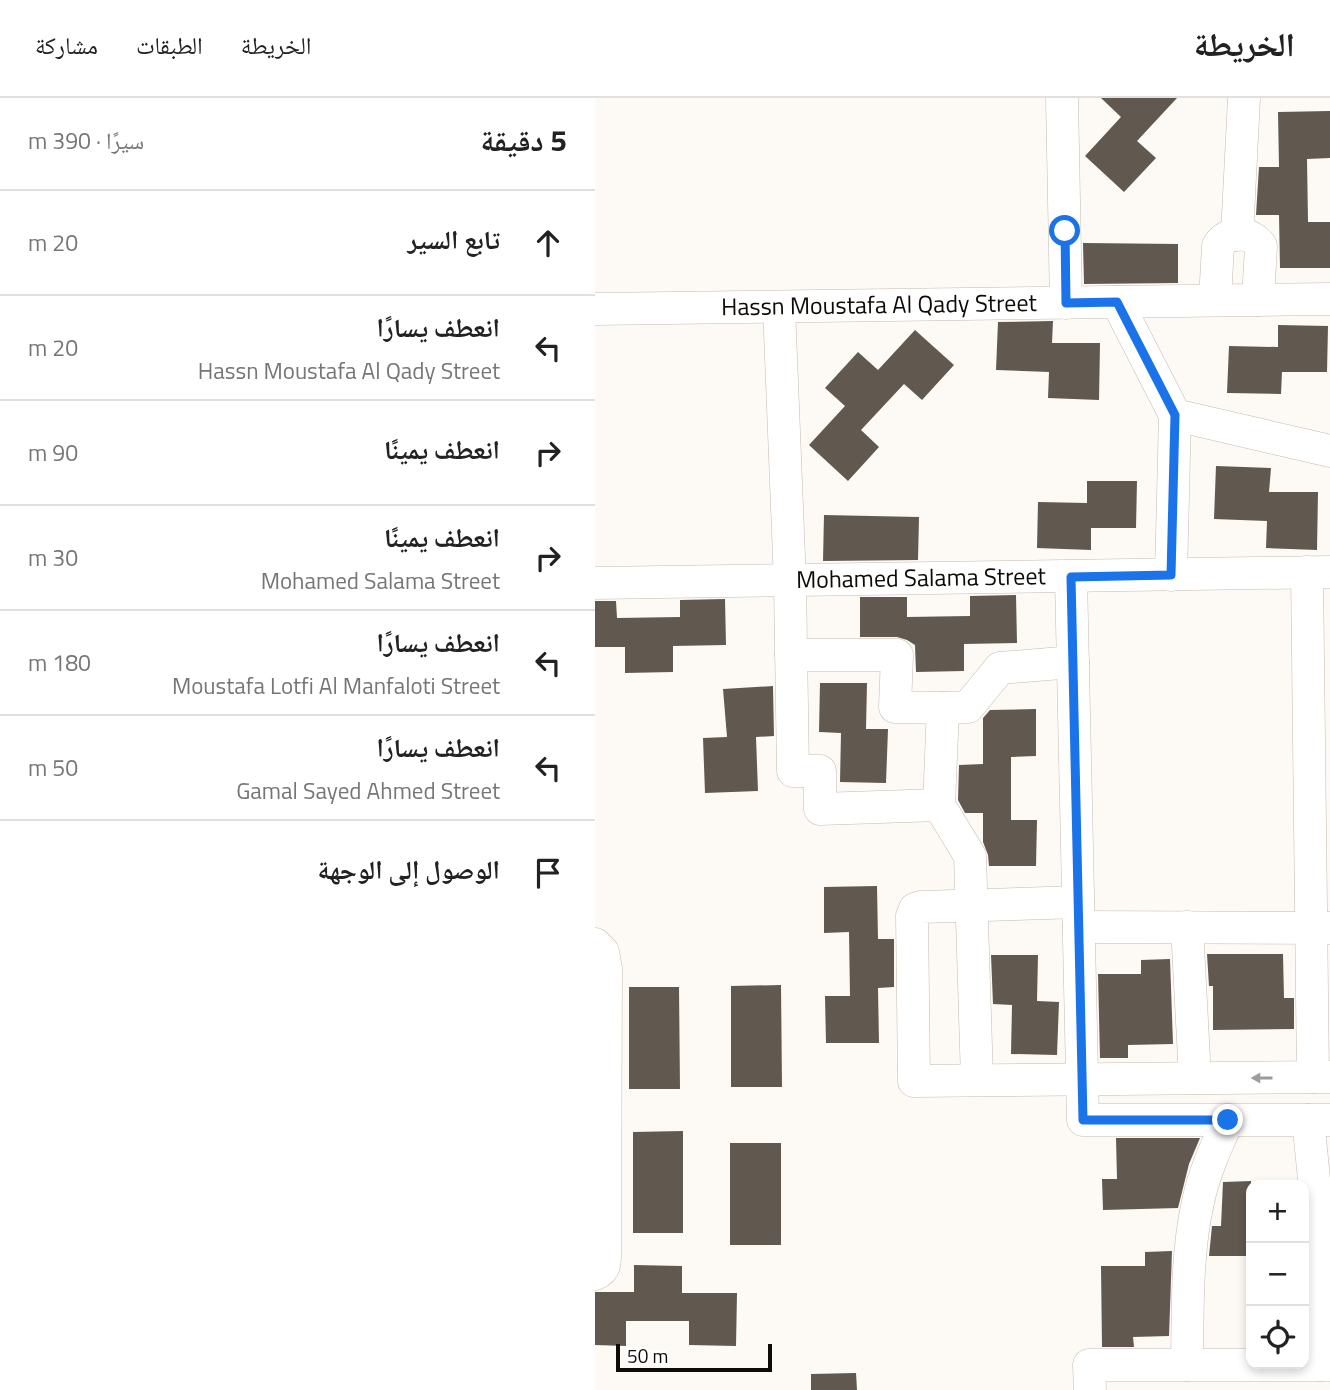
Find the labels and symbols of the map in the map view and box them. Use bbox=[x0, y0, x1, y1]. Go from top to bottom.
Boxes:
route start bbox=[1049, 215, 1080, 246]
street label: Hassn Moustafa Al Qady Street bbox=[721, 284, 1038, 324]
street label: Mohamed Salama Street bbox=[796, 557, 1047, 597]
one-way arrow bbox=[1251, 1072, 1273, 1084]
route end bbox=[1212, 1104, 1243, 1135]
scale bar bbox=[616, 1341, 772, 1373]

